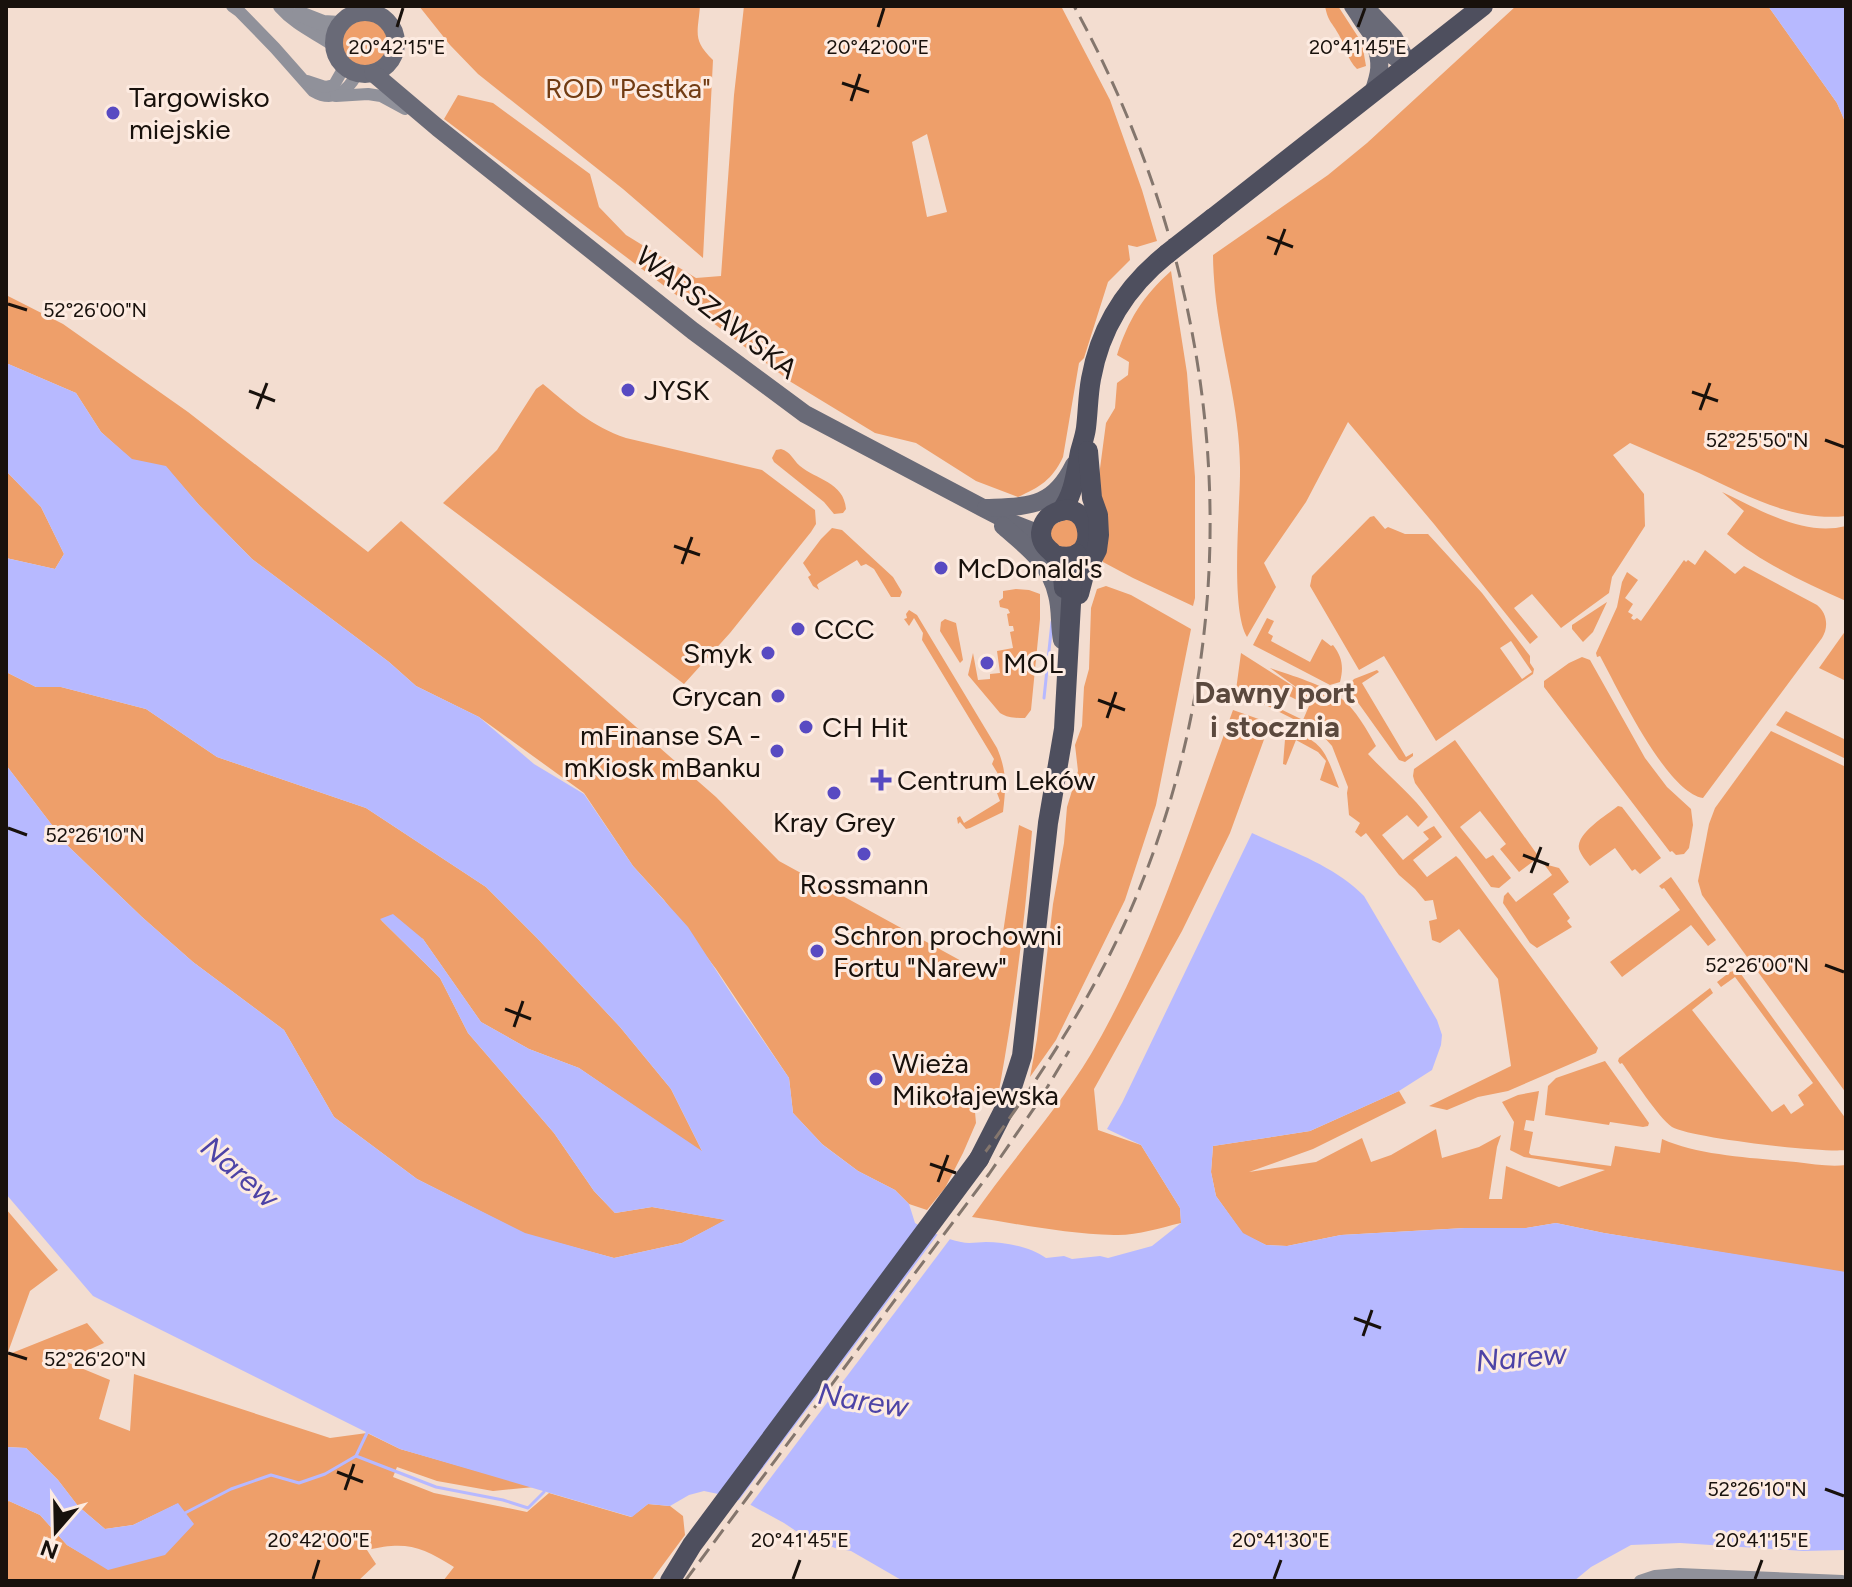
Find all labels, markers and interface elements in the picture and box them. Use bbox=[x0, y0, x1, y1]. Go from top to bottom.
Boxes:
text: 20°42'15"E bbox=[349, 35, 445, 59]
text: 20°42'00"E bbox=[827, 35, 929, 59]
text: 20°41'45"E bbox=[1309, 35, 1407, 59]
park label: ROD "Pestka" bbox=[545, 71, 711, 105]
place label: Targowisko miejskie bbox=[129, 80, 270, 146]
marker: Targowisko miejskie bbox=[104, 104, 122, 122]
street label: WARSZAWSKA bbox=[629, 238, 805, 386]
text: 52°26'00"N bbox=[43, 298, 147, 322]
place label: JYSK bbox=[644, 373, 710, 407]
marker: JYSK bbox=[619, 381, 637, 399]
text: 52°25'50"N bbox=[1706, 428, 1808, 452]
place label: McDonald's bbox=[957, 551, 1102, 585]
marker: McDonald's bbox=[932, 559, 950, 577]
place label: CCC bbox=[814, 612, 875, 646]
marker: CCC bbox=[789, 620, 807, 638]
place label: Smyk bbox=[683, 636, 752, 670]
marker: Smyk bbox=[759, 644, 777, 662]
place label: MOL bbox=[1003, 646, 1063, 680]
marker: MOL bbox=[978, 654, 996, 672]
district label: Dawny port i stocznia bbox=[1194, 674, 1356, 745]
place label: Grycan bbox=[672, 679, 762, 713]
marker: Grycan bbox=[769, 687, 787, 705]
place label: CH Hit bbox=[822, 710, 908, 744]
place label: mFinanse SA - mKiosk mBanku bbox=[564, 718, 761, 784]
marker: CH Hit bbox=[797, 718, 815, 736]
marker: mFinanse SA - mKiosk mBanku bbox=[768, 742, 786, 760]
place label: Centrum Leków bbox=[897, 763, 1096, 797]
marker: Centrum Leków bbox=[872, 771, 890, 789]
marker: Kray Grey bbox=[825, 784, 843, 802]
place label: Kray Grey bbox=[773, 805, 896, 839]
text: 52°26'10"N bbox=[45, 823, 145, 847]
marker: Rossmann bbox=[855, 845, 873, 863]
place label: Rossmann bbox=[799, 867, 929, 901]
place label: Schron prochowni Fortu "Narew" bbox=[833, 918, 1062, 984]
marker: Schron prochowni Fortu "Narew" bbox=[808, 942, 826, 960]
text: 52°26'00"N bbox=[1705, 953, 1809, 977]
place label: Wieża Mikołajewska bbox=[892, 1046, 1059, 1112]
marker: Wieża Mikołajewska bbox=[867, 1070, 885, 1088]
water label: Narew bbox=[194, 1128, 288, 1217]
water label: Narew bbox=[1474, 1334, 1569, 1379]
text: 52°26'20"N bbox=[44, 1347, 146, 1371]
water label: Narew bbox=[815, 1375, 912, 1426]
text: 52°26'10"N bbox=[1707, 1477, 1807, 1501]
north arrow bbox=[16, 1491, 96, 1571]
text: 20°42'00"E bbox=[268, 1528, 370, 1552]
text: 20°41'45"E bbox=[751, 1528, 849, 1552]
text: 20°41'30"E bbox=[1232, 1528, 1330, 1552]
text: 20°41'15"E bbox=[1715, 1528, 1809, 1552]
text: N bbox=[37, 1534, 62, 1565]

